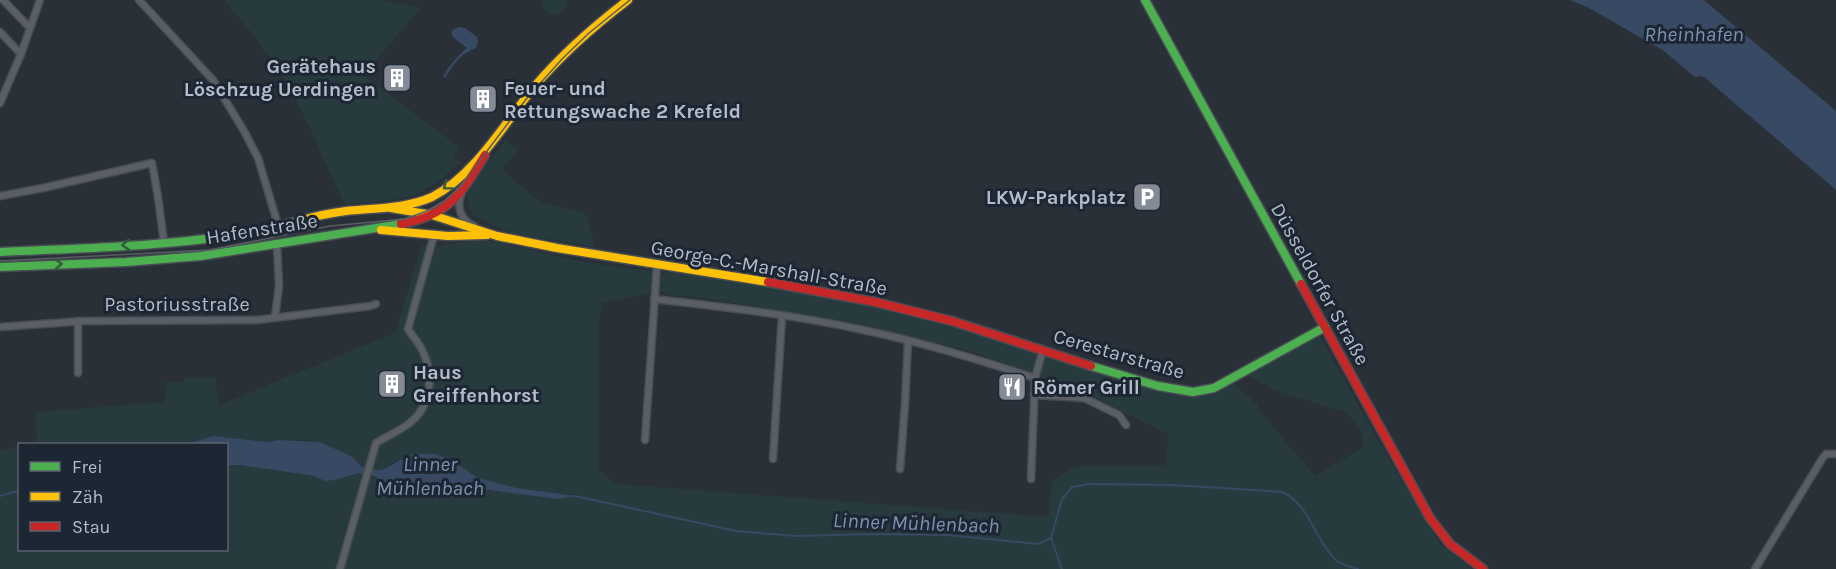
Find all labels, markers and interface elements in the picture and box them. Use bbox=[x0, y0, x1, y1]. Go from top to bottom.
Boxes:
water label: Rheinhafen bbox=[1644, 22, 1744, 46]
place label: Gerätehaus Löschzug Uerdingen bbox=[184, 55, 376, 101]
building icon: Gerätehaus Löschzug Uerdingen bbox=[381, 62, 413, 94]
place label: Feuer- und Rettungswache 2 Krefeld bbox=[504, 77, 741, 123]
building icon: Feuer- und Rettungswache 2 Krefeld bbox=[467, 83, 499, 115]
one-way arrow bbox=[443, 179, 454, 190]
parking icon: LKW-Parkplatz bbox=[1131, 181, 1163, 213]
place label: LKW-Parkplatz bbox=[986, 186, 1126, 209]
street label: Düsseldorfer Straße bbox=[1266, 199, 1374, 369]
street label: Hafenstraße bbox=[205, 209, 319, 249]
street label: George-C.-Marshall-Straße bbox=[649, 236, 889, 300]
one-way arrow bbox=[121, 238, 130, 251]
one-way arrow bbox=[54, 258, 63, 271]
street label: Pastoriusstraße bbox=[104, 293, 250, 316]
street label: Cerestarstraße bbox=[1051, 324, 1187, 384]
place label: Haus Greiffenhorst bbox=[413, 361, 539, 407]
building icon: Haus Greiffenhorst bbox=[376, 368, 408, 400]
restaurant icon: Römer Grill bbox=[996, 371, 1028, 403]
place label: Römer Grill bbox=[1033, 376, 1140, 399]
legend bbox=[18, 443, 228, 551]
water label: Linner Mühlenbach bbox=[376, 452, 484, 500]
text: Frei bbox=[72, 456, 103, 478]
text: Zäh bbox=[72, 486, 103, 508]
water label: Linner Mühlenbach bbox=[832, 508, 1000, 538]
text: Stau bbox=[72, 516, 110, 538]

